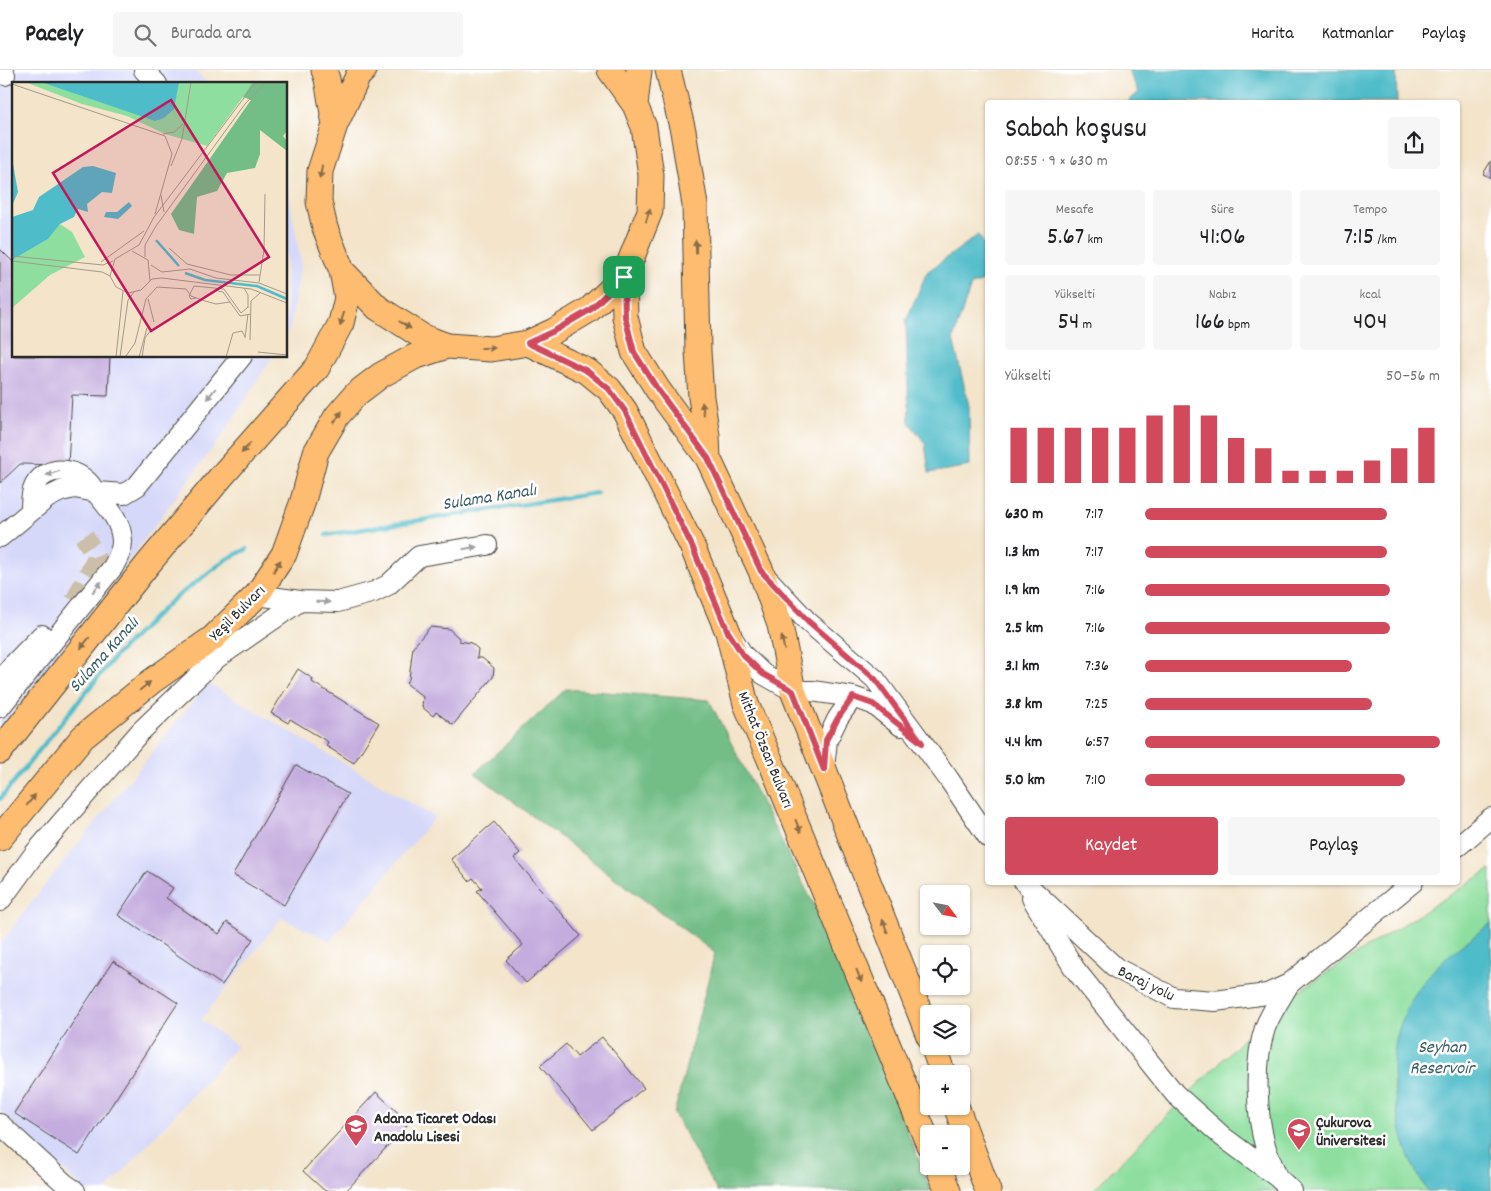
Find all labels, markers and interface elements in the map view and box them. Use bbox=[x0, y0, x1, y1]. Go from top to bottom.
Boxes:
search box bbox=[113, 12, 463, 57]
text: Pacely bbox=[25, 18, 83, 52]
icon: search bbox=[131, 21, 159, 49]
text: Burada ara bbox=[171, 21, 251, 48]
text: Harita bbox=[1251, 22, 1294, 47]
text: Katmanlar bbox=[1322, 22, 1394, 47]
text: Paylaş bbox=[1422, 22, 1466, 47]
inset map bbox=[12, 82, 288, 358]
text: Sabah koşusu bbox=[1005, 111, 1147, 151]
button: share bbox=[1388, 117, 1440, 169]
text: 08:55 · 9 × 630 m bbox=[1005, 150, 1108, 173]
one-way arrow bbox=[317, 164, 325, 180]
text: Mesafe bbox=[1056, 200, 1094, 220]
text: Süre bbox=[1211, 200, 1234, 220]
text: Tempo bbox=[1353, 200, 1387, 220]
one-way arrow bbox=[644, 207, 652, 222]
text: 5.67 bbox=[1047, 220, 1084, 256]
text: 41:06 bbox=[1200, 220, 1245, 256]
text: 7:15 bbox=[1343, 220, 1374, 256]
text: km bbox=[1084, 230, 1103, 250]
text: /km bbox=[1374, 230, 1397, 250]
one-way arrow bbox=[692, 239, 700, 255]
pin bbox=[603, 256, 645, 298]
icon: arrive bbox=[610, 263, 638, 291]
text: Yükselti bbox=[1055, 285, 1095, 305]
text: Nabız bbox=[1209, 285, 1236, 305]
text: kcal bbox=[1360, 285, 1381, 305]
text: 54 bbox=[1057, 305, 1079, 341]
text: 166 bbox=[1195, 305, 1225, 341]
text: 404 bbox=[1353, 305, 1387, 341]
one-way arrow bbox=[337, 312, 345, 327]
text: m bbox=[1079, 315, 1092, 335]
text: bpm bbox=[1225, 315, 1250, 335]
one-way arrow bbox=[399, 321, 412, 330]
one-way arrow bbox=[480, 344, 496, 352]
text: Yükselti bbox=[1005, 365, 1051, 388]
text: 50–56 m bbox=[1386, 365, 1440, 388]
one-way arrow bbox=[206, 387, 217, 400]
one-way arrow bbox=[699, 401, 707, 417]
one-way arrow bbox=[333, 410, 343, 423]
one-way arrow bbox=[240, 442, 251, 455]
one-way arrow bbox=[45, 469, 60, 477]
water label: Sulama Kanalı bbox=[441, 478, 540, 518]
text: 630 m bbox=[1005, 503, 1043, 526]
text: 7:17 bbox=[1085, 503, 1103, 526]
text: 1.3 km bbox=[1005, 541, 1039, 564]
text: 7:17 bbox=[1085, 541, 1103, 564]
one-way arrow bbox=[462, 544, 478, 552]
one-way arrow bbox=[272, 559, 282, 572]
text: 1.9 km bbox=[1005, 579, 1040, 602]
text: 7:16 bbox=[1085, 579, 1105, 602]
street label: Yeşil Bulvarı bbox=[204, 580, 271, 647]
one-way arrow bbox=[92, 581, 103, 594]
one-way arrow bbox=[315, 598, 331, 606]
water label: Sulama Kanalı bbox=[64, 611, 147, 699]
text: 2.5 km bbox=[1005, 617, 1043, 640]
text: 7:16 bbox=[1085, 617, 1105, 640]
one-way arrow bbox=[779, 634, 787, 650]
one-way arrow bbox=[79, 636, 90, 649]
text: 3.1 km bbox=[1005, 655, 1039, 678]
text: 7:36 bbox=[1085, 655, 1109, 678]
one-way arrow bbox=[139, 681, 152, 692]
street label: Mithat Özsan Bulvarı bbox=[731, 688, 799, 812]
text: 3.8 km bbox=[1005, 693, 1042, 716]
text: 7:25 bbox=[1085, 693, 1108, 716]
text: 4.4 km bbox=[1005, 731, 1042, 754]
text: 6:57 bbox=[1085, 731, 1109, 754]
text: 5.0 km bbox=[1005, 769, 1045, 792]
text: 7:10 bbox=[1085, 769, 1106, 792]
one-way arrow bbox=[25, 794, 36, 807]
button: Kaydet bbox=[1005, 817, 1218, 875]
button: Paylaş bbox=[1228, 817, 1440, 875]
one-way arrow bbox=[794, 818, 802, 833]
north arrow bbox=[920, 885, 970, 935]
map controls bbox=[920, 885, 970, 1175]
one-way arrow bbox=[881, 918, 889, 933]
button: locate bbox=[920, 945, 970, 995]
street label: Baraj yolu bbox=[1114, 961, 1178, 1008]
one-way arrow bbox=[856, 969, 864, 983]
button: layers bbox=[920, 1005, 970, 1055]
water label: Seyhan Reservoir bbox=[1410, 1036, 1476, 1082]
button: + bbox=[920, 1065, 970, 1115]
place label: Adana Ticaret Odası Anadolu Lisesi bbox=[374, 1108, 496, 1149]
place label: Çukurova Üniversitesi bbox=[1316, 1112, 1386, 1153]
school or university icon: Adana Ticaret Odası Anadolu Lisesi bbox=[343, 1113, 369, 1147]
school or university icon: Çukurova Üniversitesi bbox=[1286, 1117, 1312, 1151]
button: − bbox=[920, 1125, 970, 1175]

